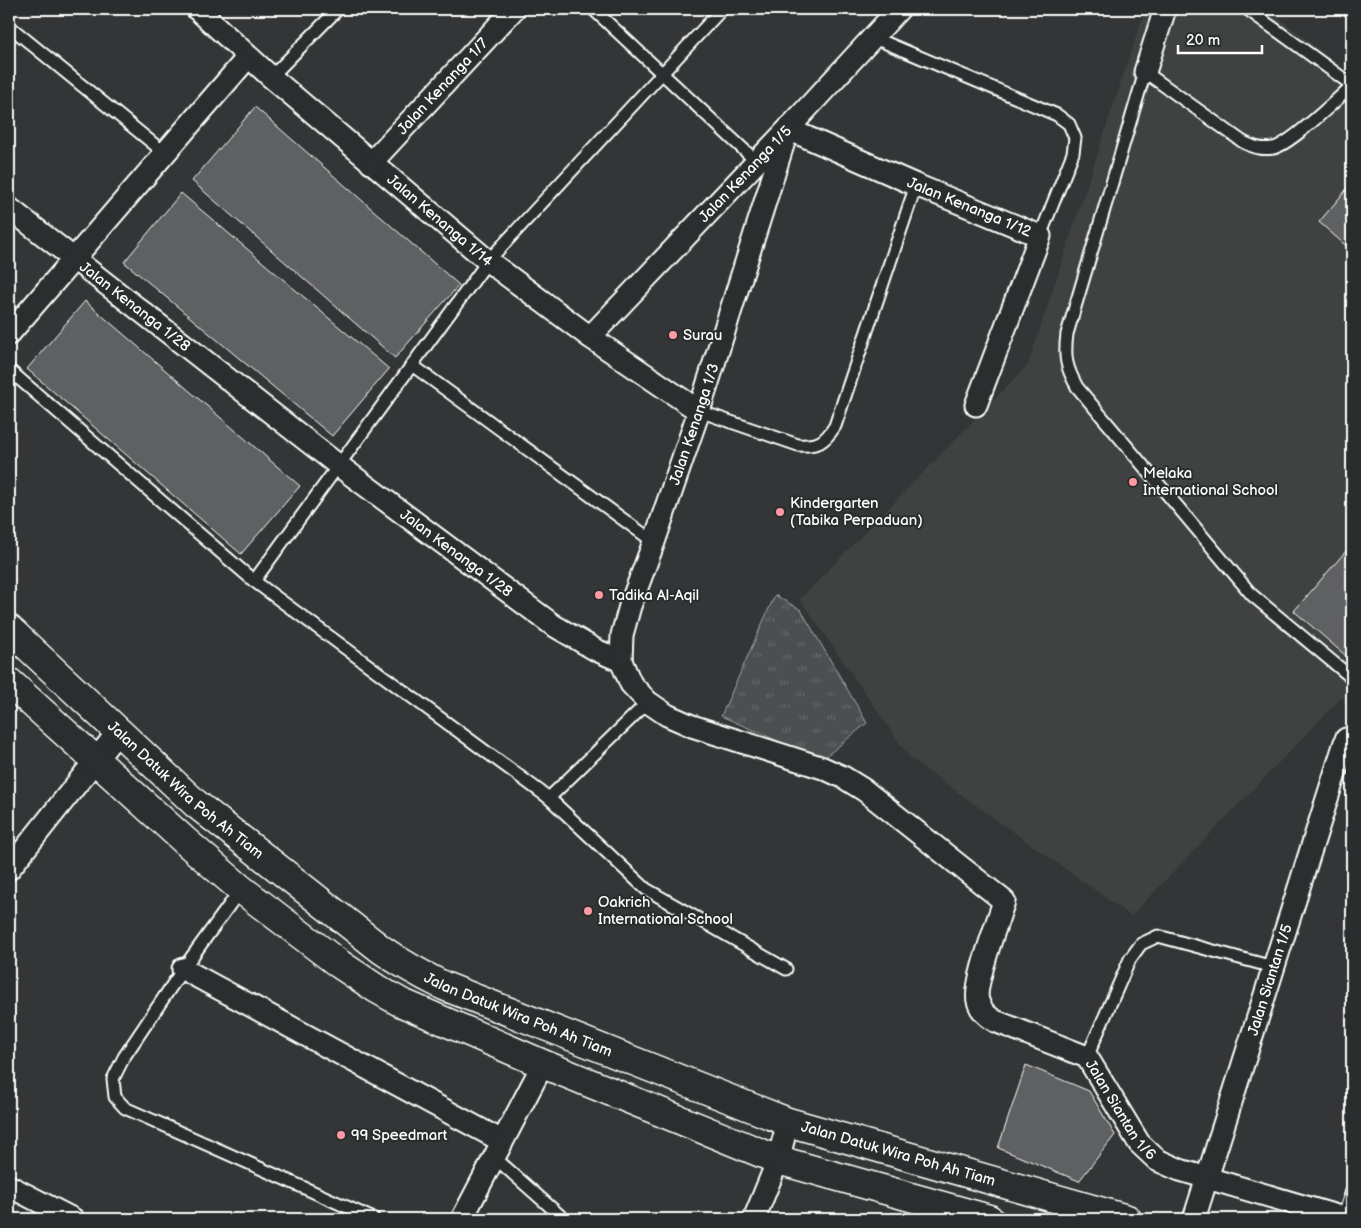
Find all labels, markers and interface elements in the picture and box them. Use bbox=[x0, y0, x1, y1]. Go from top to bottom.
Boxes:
scale bar bbox=[1178, 22, 1262, 54]
text: 20 m bbox=[1186, 31, 1220, 50]
street label: Jalan Kenanga 1/7 bbox=[393, 34, 493, 139]
street label: Jalan Kenanga 1/5 bbox=[695, 122, 796, 227]
street label: Jalan Kenanga 1/14 bbox=[383, 170, 496, 271]
street label: Jalan Kenanga 1/12 bbox=[904, 173, 1034, 241]
street label: Jalan Kenanga 1/28 bbox=[75, 258, 194, 356]
place label: Surau bbox=[683, 326, 722, 345]
marker: Surau bbox=[667, 329, 679, 341]
street label: Jalan Kenanga 1/3 bbox=[665, 361, 723, 488]
place label: Melaka International School bbox=[1143, 464, 1278, 500]
marker: Melaka International School bbox=[1127, 476, 1139, 488]
place label: Kindergarten (Tabika Perpaduan) bbox=[790, 494, 923, 530]
street label: Jalan Kenanga 1/28 bbox=[396, 505, 516, 602]
marker: Kindergarten (Tabika Perpaduan) bbox=[774, 506, 786, 518]
place label: Tadika Al-Aqil bbox=[609, 586, 699, 605]
marker: Tadika Al-Aqil bbox=[593, 589, 605, 601]
street label: Jalan Datuk Wira Poh Ah Tiam bbox=[103, 717, 267, 863]
place label: Oakrich International School bbox=[598, 893, 733, 929]
marker: Oakrich International School bbox=[582, 905, 594, 917]
street label: Jalan Siantan 1/5 bbox=[1244, 922, 1297, 1038]
street label: Jalan Datuk Wira Poh Ah Tiam bbox=[421, 968, 615, 1062]
street label: Jalan Siantan 1/6 bbox=[1081, 1056, 1160, 1164]
street label: Jalan Datuk Wira Poh Ah Tiam bbox=[799, 1117, 997, 1191]
place label: 99 Speedmart bbox=[351, 1126, 448, 1145]
marker: 99 Speedmart bbox=[335, 1129, 347, 1141]

